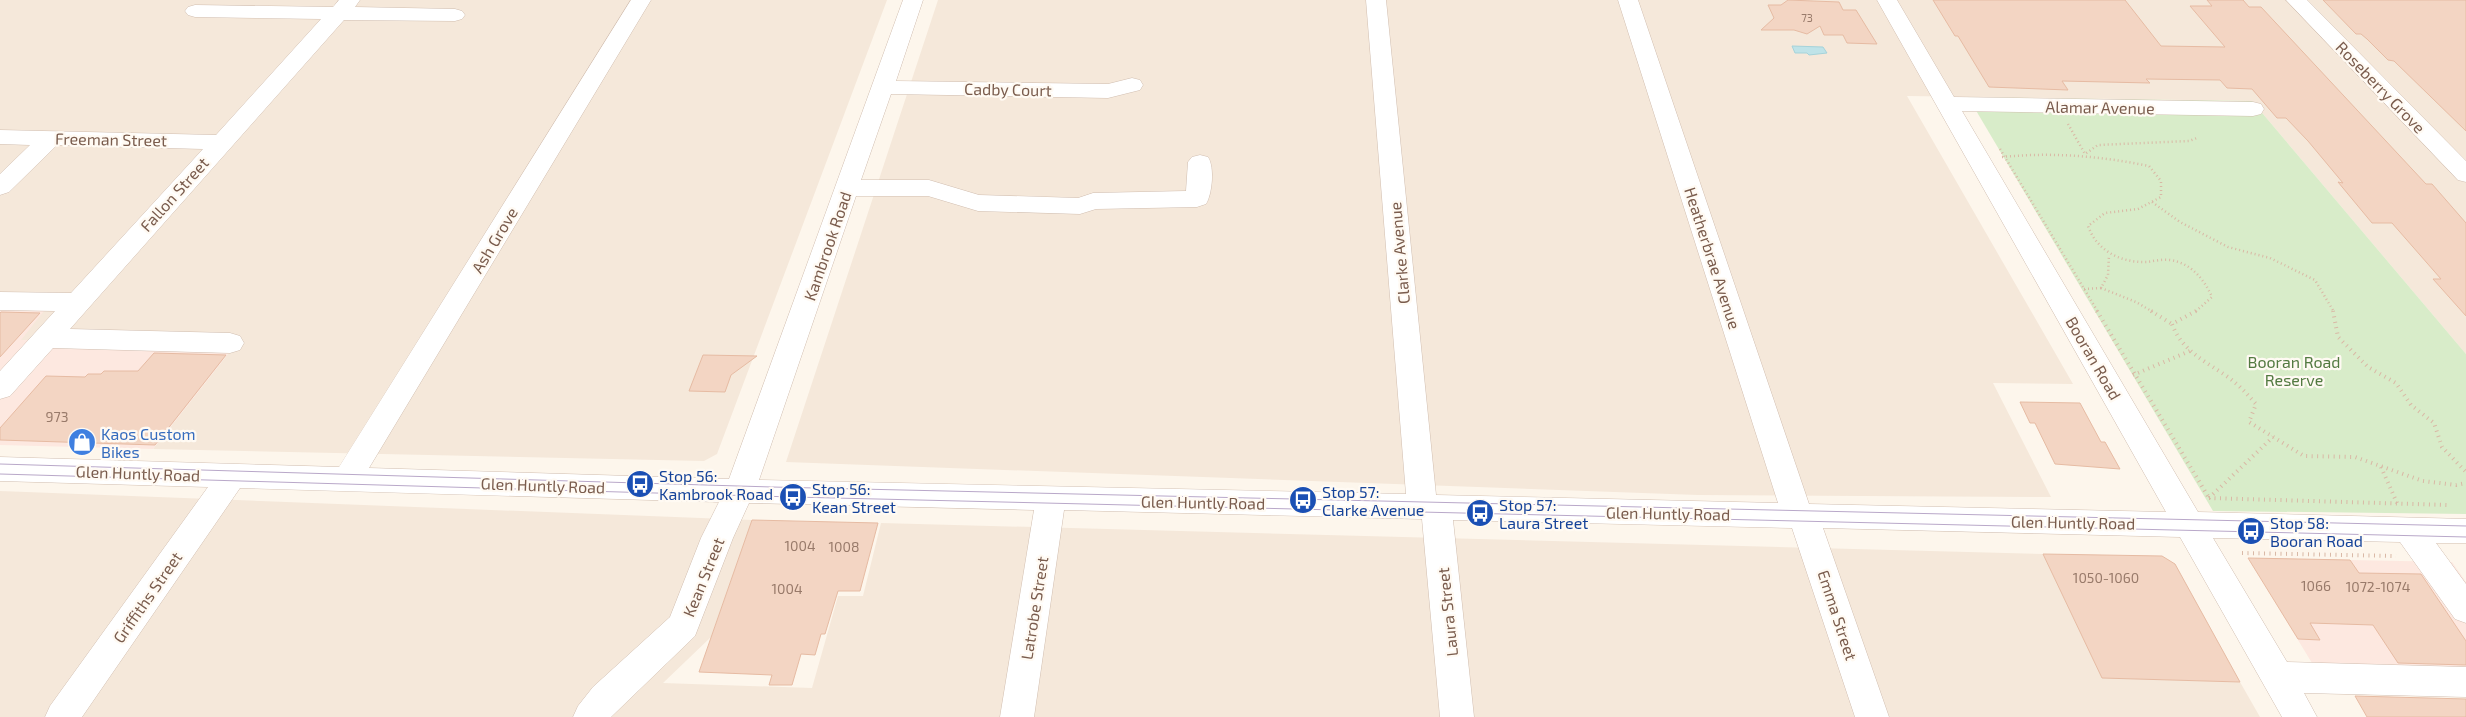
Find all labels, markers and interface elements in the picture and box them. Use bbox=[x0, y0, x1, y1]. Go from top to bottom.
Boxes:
house number: 73 bbox=[1801, 11, 1813, 24]
street label: Roseberry Grove bbox=[2332, 37, 2430, 137]
street label: Cadby Court bbox=[964, 79, 1052, 99]
street label: Alamar Avenue bbox=[2045, 97, 2155, 117]
street label: Freeman Street bbox=[55, 129, 167, 149]
street label: Fallon Street bbox=[136, 153, 212, 235]
street label: Heatherbrae Avenue bbox=[1681, 185, 1745, 331]
street label: Kambrook Road bbox=[799, 189, 855, 303]
street label: Clarke Avenue bbox=[1385, 201, 1413, 305]
street label: Ash Grove bbox=[467, 204, 521, 276]
street label: Booran Road bbox=[2063, 313, 2125, 403]
park label: Booran Road Reserve bbox=[2247, 352, 2341, 389]
house number: 973 bbox=[46, 408, 68, 425]
place label: Kaos Custom Bikes bbox=[101, 424, 196, 461]
shop icon: Kaos Custom Bikes bbox=[67, 427, 97, 457]
street label: Glen Huntly Road bbox=[76, 461, 200, 485]
place label: Stop 56: Kambrook Road bbox=[659, 466, 773, 503]
bus stop icon: Stop 56: Kambrook Road bbox=[625, 469, 655, 499]
street label: Glen Huntly Road bbox=[481, 473, 605, 497]
place label: Stop 56: Kean Street bbox=[812, 479, 896, 516]
bus stop icon: Stop 56: Kean Street bbox=[778, 482, 808, 512]
place label: Stop 57: Clarke Avenue bbox=[1322, 482, 1424, 519]
bus stop icon: Stop 57: Clarke Avenue bbox=[1288, 485, 1318, 515]
street label: Glen Huntly Road bbox=[1141, 491, 1265, 513]
place label: Stop 57: Laura Street bbox=[1499, 495, 1588, 532]
bus stop icon: Stop 57: Laura Street bbox=[1465, 498, 1495, 528]
street label: Glen Huntly Road bbox=[1606, 502, 1730, 524]
street label: Glen Huntly Road bbox=[2011, 511, 2135, 533]
place label: Stop 58: Booran Road bbox=[2270, 513, 2363, 550]
bus stop icon: Stop 58: Booran Road bbox=[2236, 516, 2266, 546]
street label: Kean Street bbox=[678, 535, 728, 619]
house number: 1004 bbox=[784, 537, 816, 554]
house number: 1008 bbox=[829, 538, 859, 555]
street label: Griffiths Street bbox=[109, 548, 185, 646]
street label: Latrobe Street bbox=[1016, 555, 1052, 661]
street label: Laura Street bbox=[1433, 567, 1461, 657]
street label: Emma Street bbox=[1814, 567, 1862, 663]
house number: 1050-1060 bbox=[2073, 569, 2139, 586]
house number: 1066 bbox=[2301, 577, 2331, 594]
house number: 1072-1074 bbox=[2346, 578, 2410, 595]
house number: 1004 bbox=[771, 580, 803, 597]

